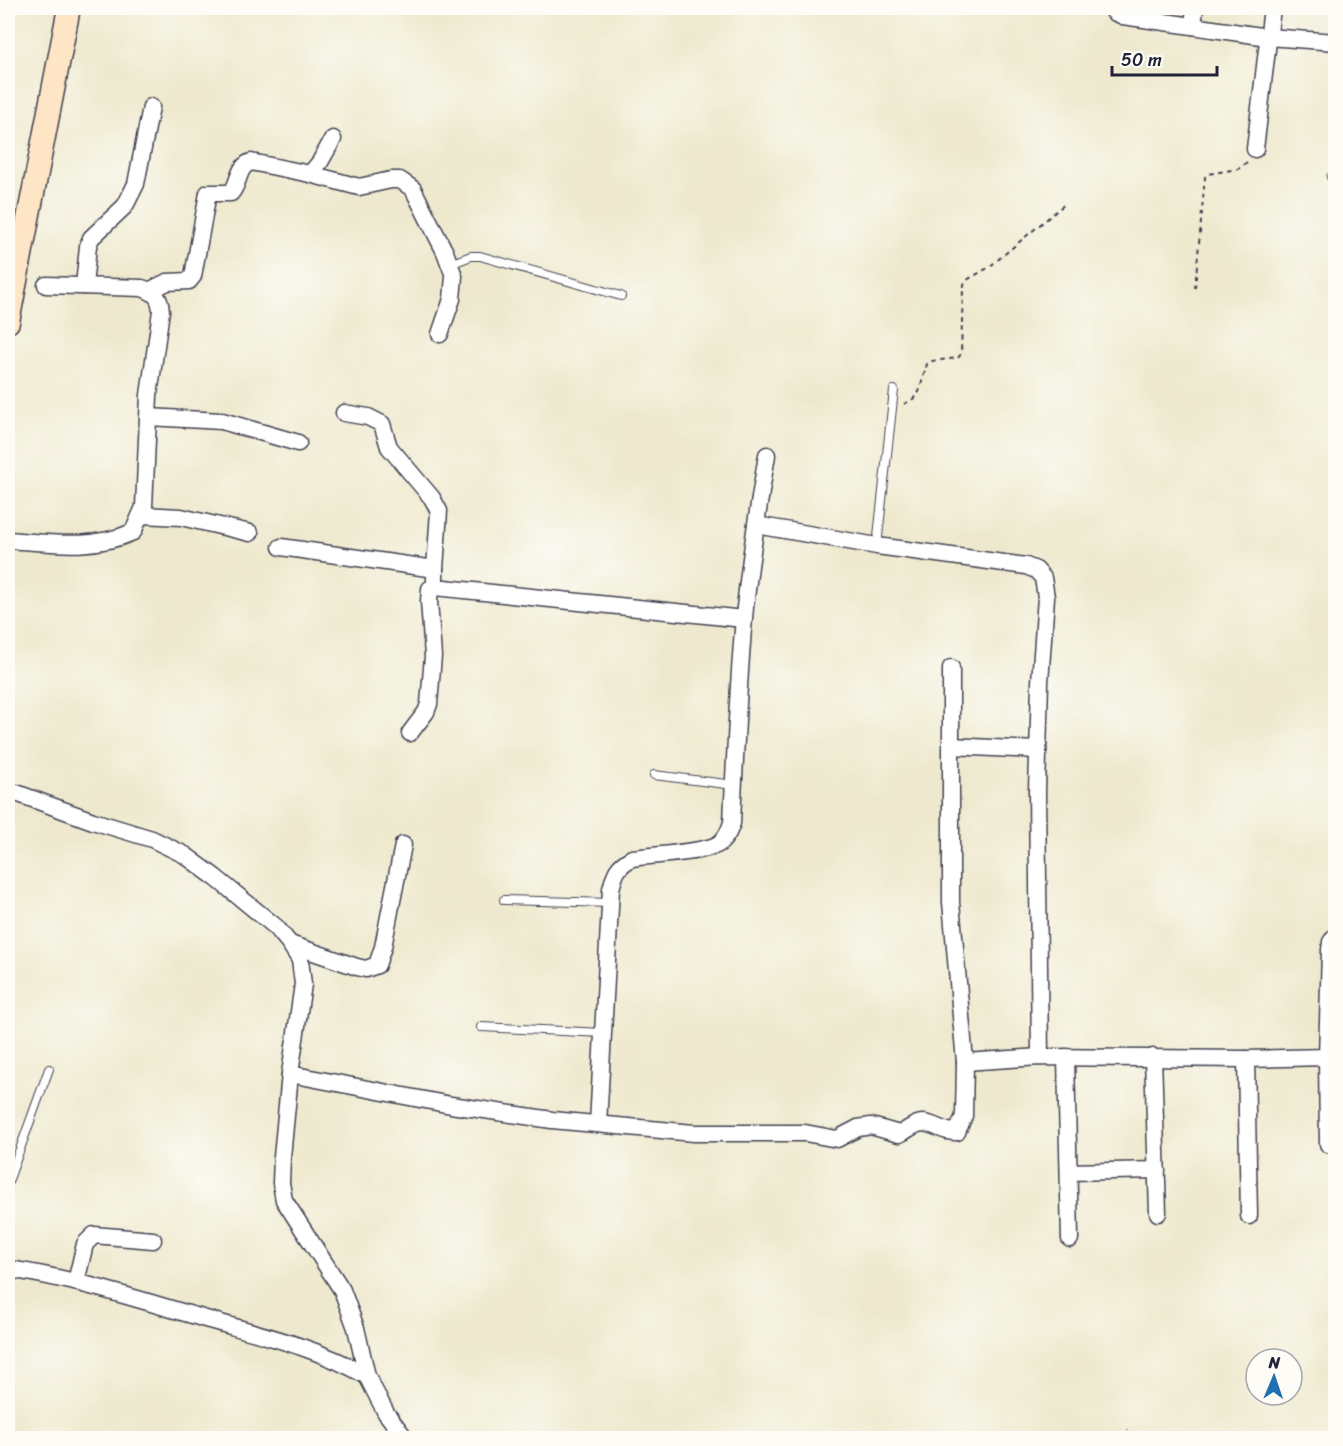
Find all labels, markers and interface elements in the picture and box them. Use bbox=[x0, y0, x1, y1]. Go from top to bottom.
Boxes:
scale bar bbox=[1112, 39, 1217, 77]
text: 50 m bbox=[1121, 44, 1162, 76]
north arrow bbox=[1244, 1347, 1304, 1407]
text: N bbox=[1267, 1348, 1281, 1377]

